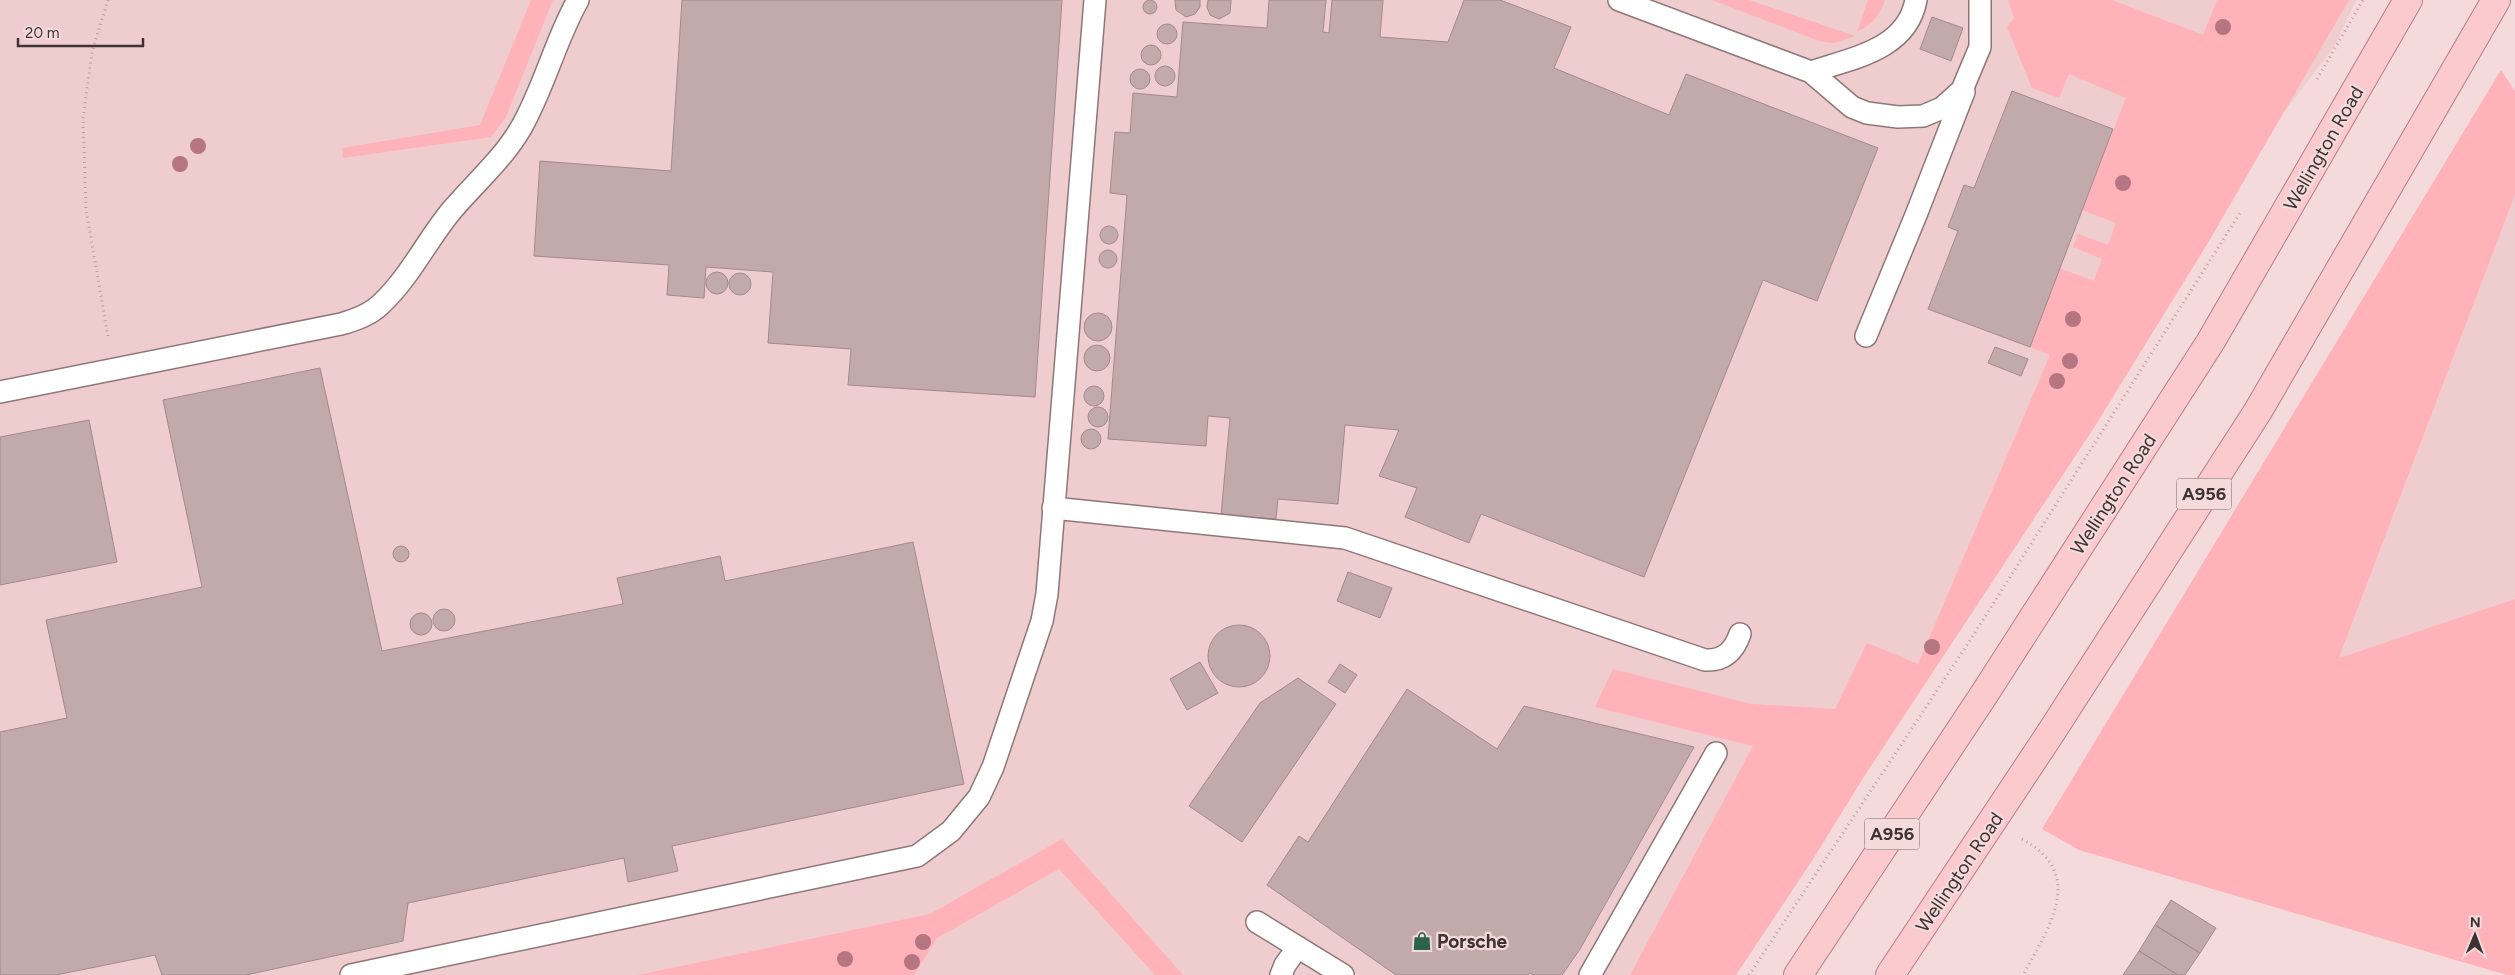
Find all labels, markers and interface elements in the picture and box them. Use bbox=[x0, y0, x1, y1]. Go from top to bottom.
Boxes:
scale bar bbox=[18, 15, 142, 47]
text: 20 m bbox=[25, 24, 59, 42]
street label: Wellington Road bbox=[2279, 82, 2368, 214]
street label: Wellington Road bbox=[2066, 429, 2161, 559]
road number: A956 bbox=[2176, 478, 2232, 509]
street label: Wellington Road bbox=[1911, 808, 2008, 937]
road number: A956 bbox=[1864, 819, 1920, 850]
north arrow bbox=[2450, 910, 2500, 960]
text: N bbox=[2470, 914, 2481, 931]
shop icon: Porsche bbox=[1411, 930, 1433, 952]
place label: Porsche bbox=[1437, 930, 1508, 953]

